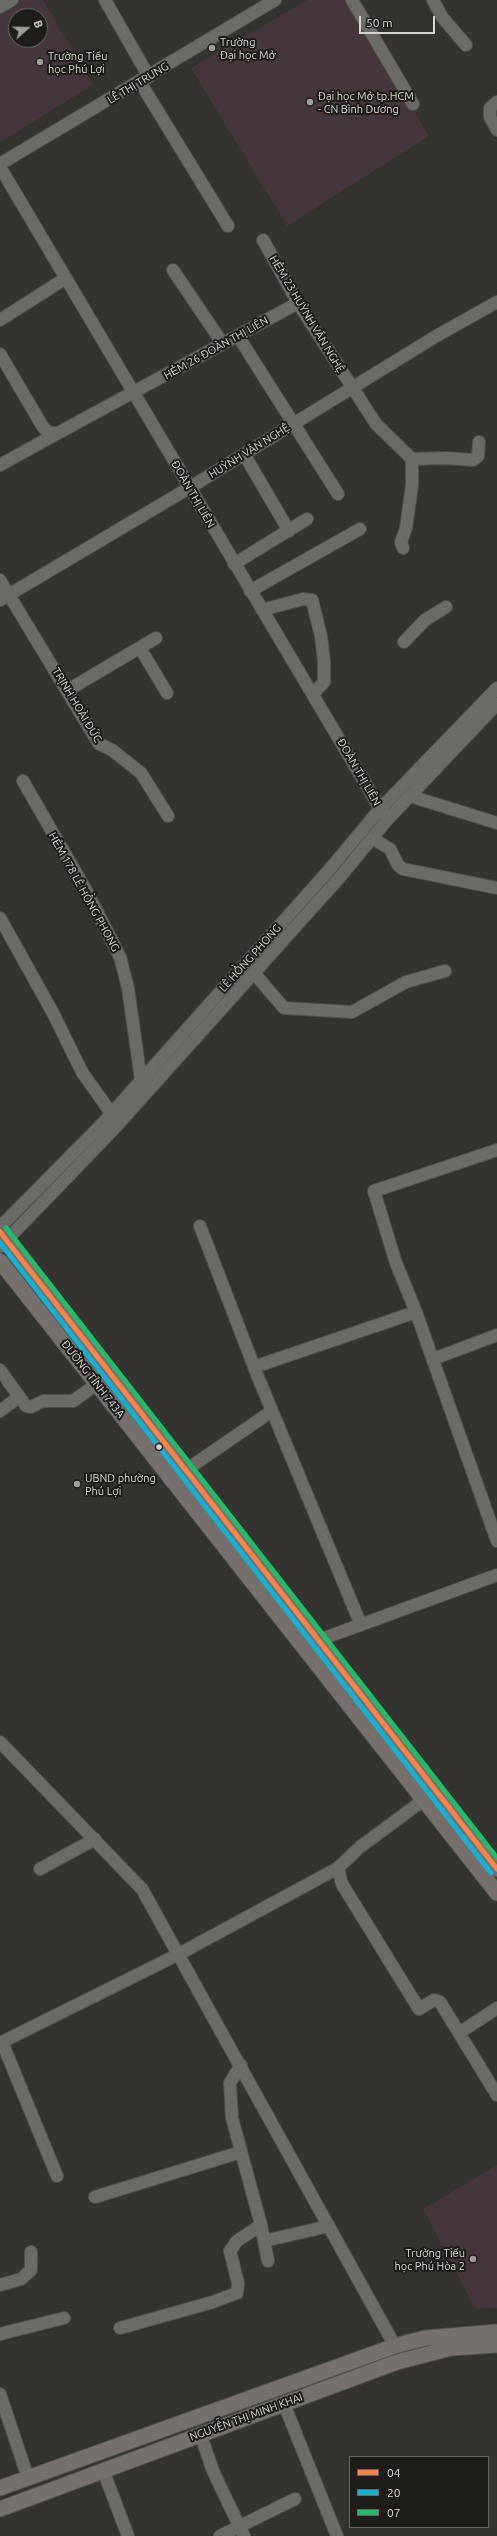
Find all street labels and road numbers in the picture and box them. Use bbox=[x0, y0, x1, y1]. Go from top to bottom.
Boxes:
street label: LÊ THỊ TRUNG bbox=[105, 60, 171, 106]
street label: HẺM 23 HUỲNH VĂN NGHỆ bbox=[267, 253, 347, 375]
street label: HẺM 26 ĐOÀN THỊ LIÊN bbox=[161, 314, 271, 382]
street label: HUỲNH VĂN NGHỆ bbox=[206, 421, 292, 481]
street label: ĐOÀN THỊ LIÊN bbox=[168, 458, 218, 530]
street label: TRỊNH HOÀI ĐỨC bbox=[50, 665, 104, 745]
street label: ĐOÀN THỊ LIÊN bbox=[334, 736, 384, 808]
street label: HẺM 178 LÊ HỒNG PHONG bbox=[46, 830, 122, 954]
street label: LÊ HỒNG PHONG bbox=[216, 922, 284, 994]
street label: ĐƯỜNG TỈNH 743A bbox=[59, 1338, 127, 1420]
street label: NGUYỄN THỊ MINH KHAI bbox=[188, 2390, 304, 2444]

